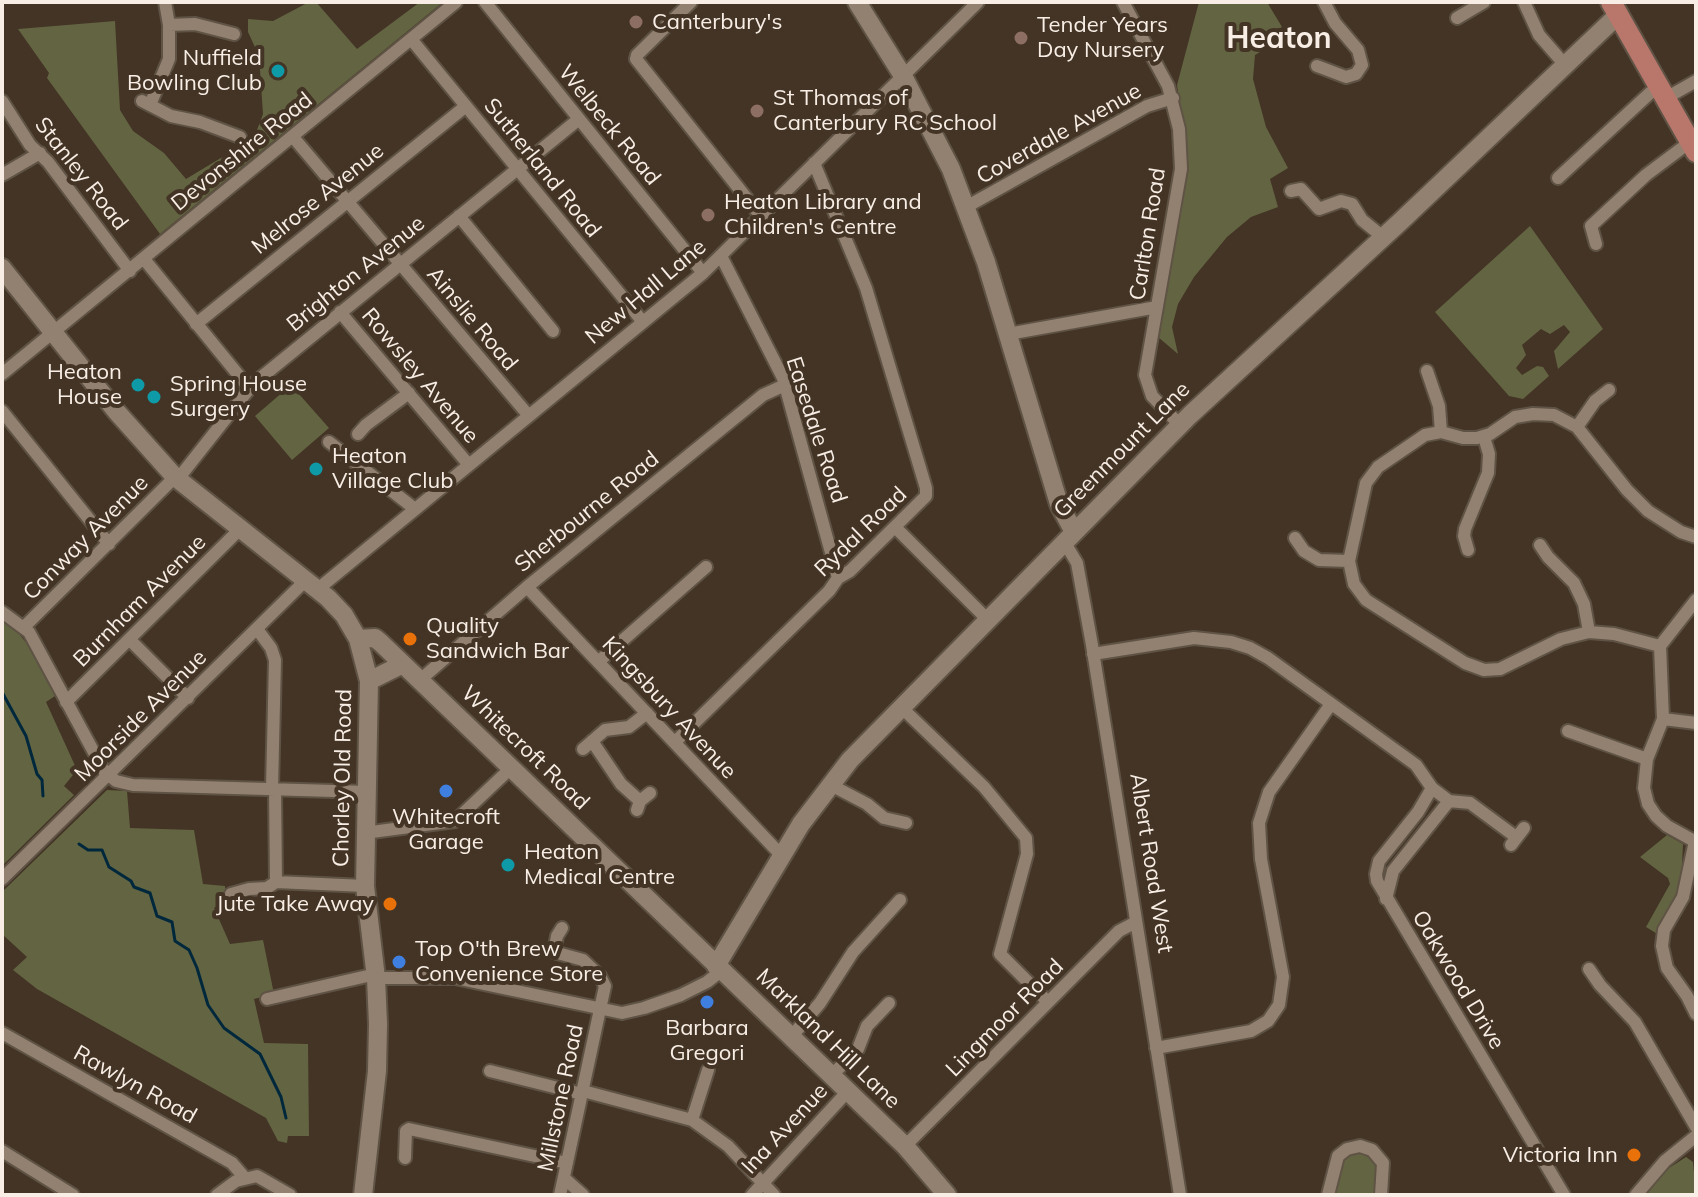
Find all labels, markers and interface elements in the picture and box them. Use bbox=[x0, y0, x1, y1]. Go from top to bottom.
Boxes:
place label: Canterbury's bbox=[652, 9, 782, 35]
place label: Tender Years Day Nursery bbox=[1037, 12, 1168, 64]
marker: Canterbury's bbox=[627, 13, 645, 31]
district label: Heaton bbox=[1226, 21, 1332, 57]
marker: Tender Years Day Nursery bbox=[1012, 29, 1030, 47]
place label: Nuffield Bowling Club bbox=[127, 45, 262, 96]
street label: Welbeck Road bbox=[552, 59, 666, 191]
marker: Nuffield Bowling Club bbox=[269, 62, 287, 80]
street label: Coverdale Avenue bbox=[972, 78, 1146, 190]
place label: St Thomas of Canterbury RC School bbox=[773, 85, 997, 136]
street label: Devonshire Road bbox=[166, 87, 318, 217]
street label: Sutherland Road bbox=[478, 93, 606, 243]
marker: St Thomas of Canterbury RC School bbox=[748, 102, 766, 120]
street label: Stanley Road bbox=[29, 112, 133, 236]
street label: Melrose Avenue bbox=[247, 138, 389, 260]
street label: Carlton Road bbox=[1124, 166, 1172, 302]
place label: Heaton Library and Children's Centre bbox=[724, 189, 922, 240]
marker: Heaton Library and Children's Centre bbox=[699, 206, 717, 224]
street label: Brighton Avenue bbox=[282, 210, 430, 338]
street label: New Hall Lane bbox=[580, 234, 712, 350]
street label: Ainslie Road bbox=[421, 262, 523, 376]
street label: Rowsley Avenue bbox=[356, 303, 484, 449]
street label: Easedale Road bbox=[780, 354, 852, 506]
place label: Heaton House bbox=[47, 359, 122, 410]
place label: Spring House Surgery bbox=[170, 371, 307, 422]
marker: Heaton House bbox=[129, 376, 147, 394]
street label: Greenmount Lane bbox=[1048, 376, 1196, 524]
marker: Spring House Surgery bbox=[145, 388, 163, 406]
place label: Heaton Village Club bbox=[332, 443, 453, 494]
street label: Sherbourne Road bbox=[510, 446, 664, 578]
marker: Heaton Village Club bbox=[307, 460, 325, 478]
street label: Conway Avenue bbox=[18, 470, 154, 606]
street label: Rydal Road bbox=[809, 482, 913, 582]
street label: Burnham Avenue bbox=[68, 529, 212, 673]
place label: Quality Sandwich Bar bbox=[426, 613, 569, 664]
marker: Quality Sandwich Bar bbox=[401, 630, 419, 648]
street label: Kingsbury Avenue bbox=[596, 631, 742, 785]
street label: Moorside Avenue bbox=[70, 645, 212, 787]
street label: Whitecroft Road bbox=[456, 680, 594, 816]
street label: Chorley Old Road bbox=[328, 689, 358, 867]
street label: Albert Road West bbox=[1124, 771, 1178, 955]
marker: Whitecroft Garage bbox=[437, 782, 455, 800]
place label: Whitecroft Garage bbox=[392, 804, 500, 856]
place label: Heaton Medical Centre bbox=[524, 839, 675, 890]
marker: Heaton Medical Centre bbox=[499, 856, 517, 874]
place label: Jute Take Away bbox=[216, 891, 374, 917]
marker: Jute Take Away bbox=[381, 895, 399, 913]
street label: Oakwood Drive bbox=[1406, 906, 1510, 1054]
place label: Top O'th Brew Convenience Store bbox=[415, 936, 603, 988]
marker: Top O'th Brew Convenience Store bbox=[390, 953, 408, 971]
street label: Lingmoor Road bbox=[941, 954, 1069, 1082]
street label: Markland Hill Lane bbox=[750, 964, 906, 1114]
marker: Barbara Gregori bbox=[698, 993, 716, 1011]
place label: Barbara Gregori bbox=[665, 1015, 749, 1066]
street label: Millstone Road bbox=[532, 1022, 590, 1174]
street label: Rawlyn Road bbox=[69, 1040, 201, 1130]
street label: Ina Avenue bbox=[736, 1078, 834, 1180]
place label: Victoria Inn bbox=[1503, 1142, 1618, 1168]
marker: Victoria Inn bbox=[1625, 1146, 1643, 1164]

